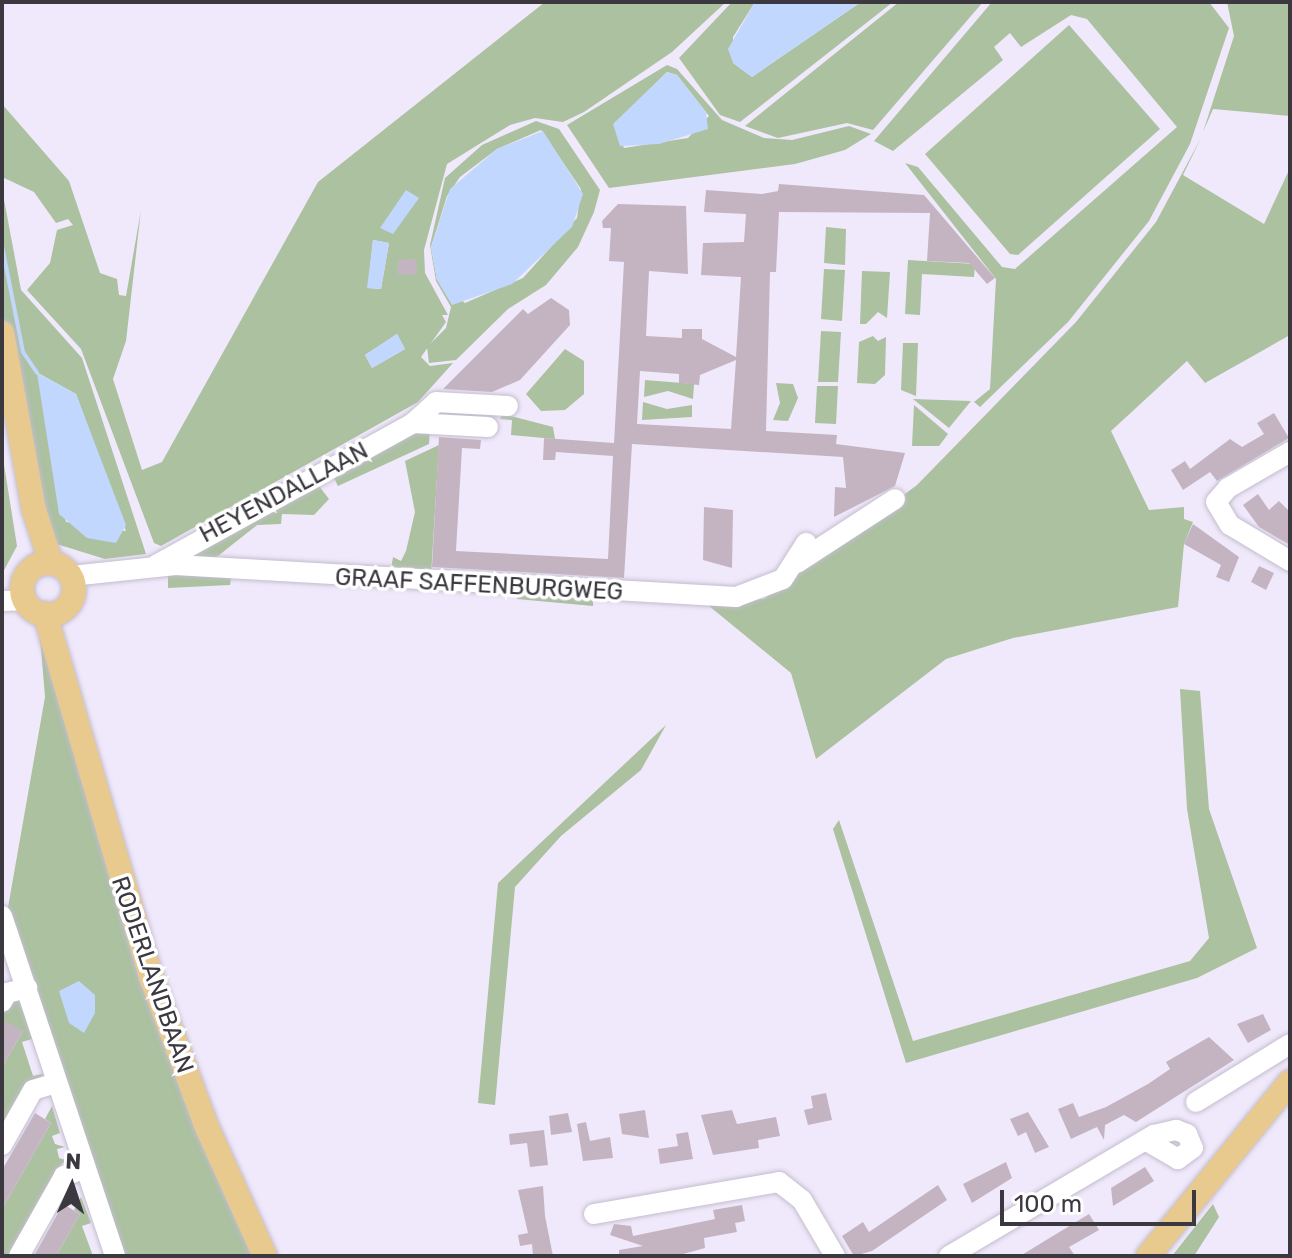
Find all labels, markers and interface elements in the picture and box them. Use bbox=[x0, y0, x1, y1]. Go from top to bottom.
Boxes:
street label: HEYENDALLAAN bbox=[195, 436, 373, 550]
street label: GRAAF SAFFENBURGWEG bbox=[334, 563, 624, 607]
street label: RODERLANDBAAN bbox=[105, 873, 199, 1077]
north arrow bbox=[32, 1146, 112, 1226]
text: N bbox=[65, 1148, 82, 1175]
scale bar bbox=[1004, 1174, 1200, 1224]
text: 100 m bbox=[1014, 1190, 1082, 1218]

